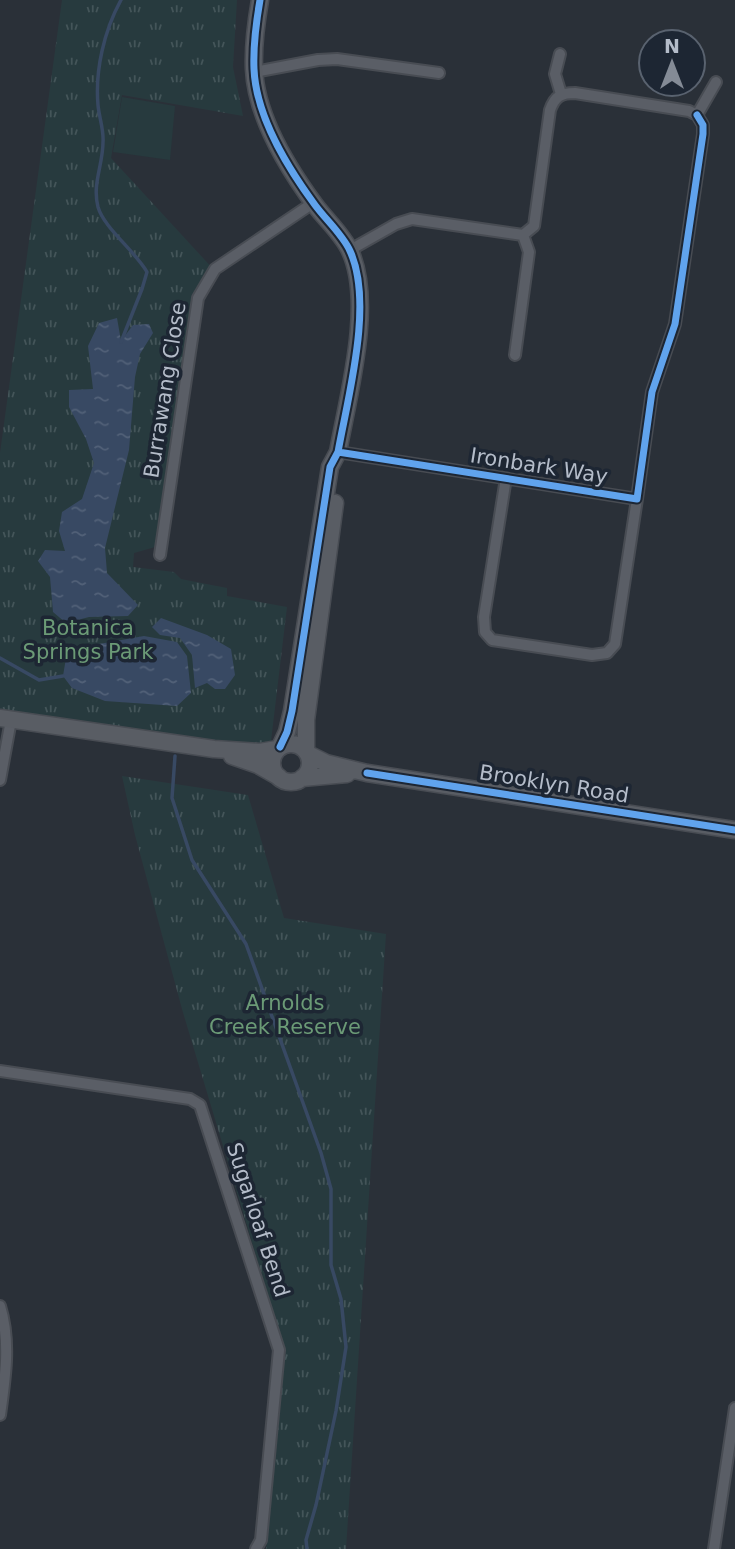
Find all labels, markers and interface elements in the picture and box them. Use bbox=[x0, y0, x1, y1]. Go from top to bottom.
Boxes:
north arrow bbox=[637, 28, 707, 98]
text: N bbox=[664, 35, 680, 57]
street label: Burrawang Close bbox=[139, 300, 191, 480]
street label: Ironbark Way bbox=[469, 443, 609, 489]
park label: Botanica Springs Park bbox=[23, 616, 154, 664]
street label: Brooklyn Road bbox=[477, 760, 631, 808]
park label: Arnolds Creek Reserve bbox=[209, 991, 361, 1039]
street label: Sugarloaf Bend bbox=[222, 1140, 294, 1300]

